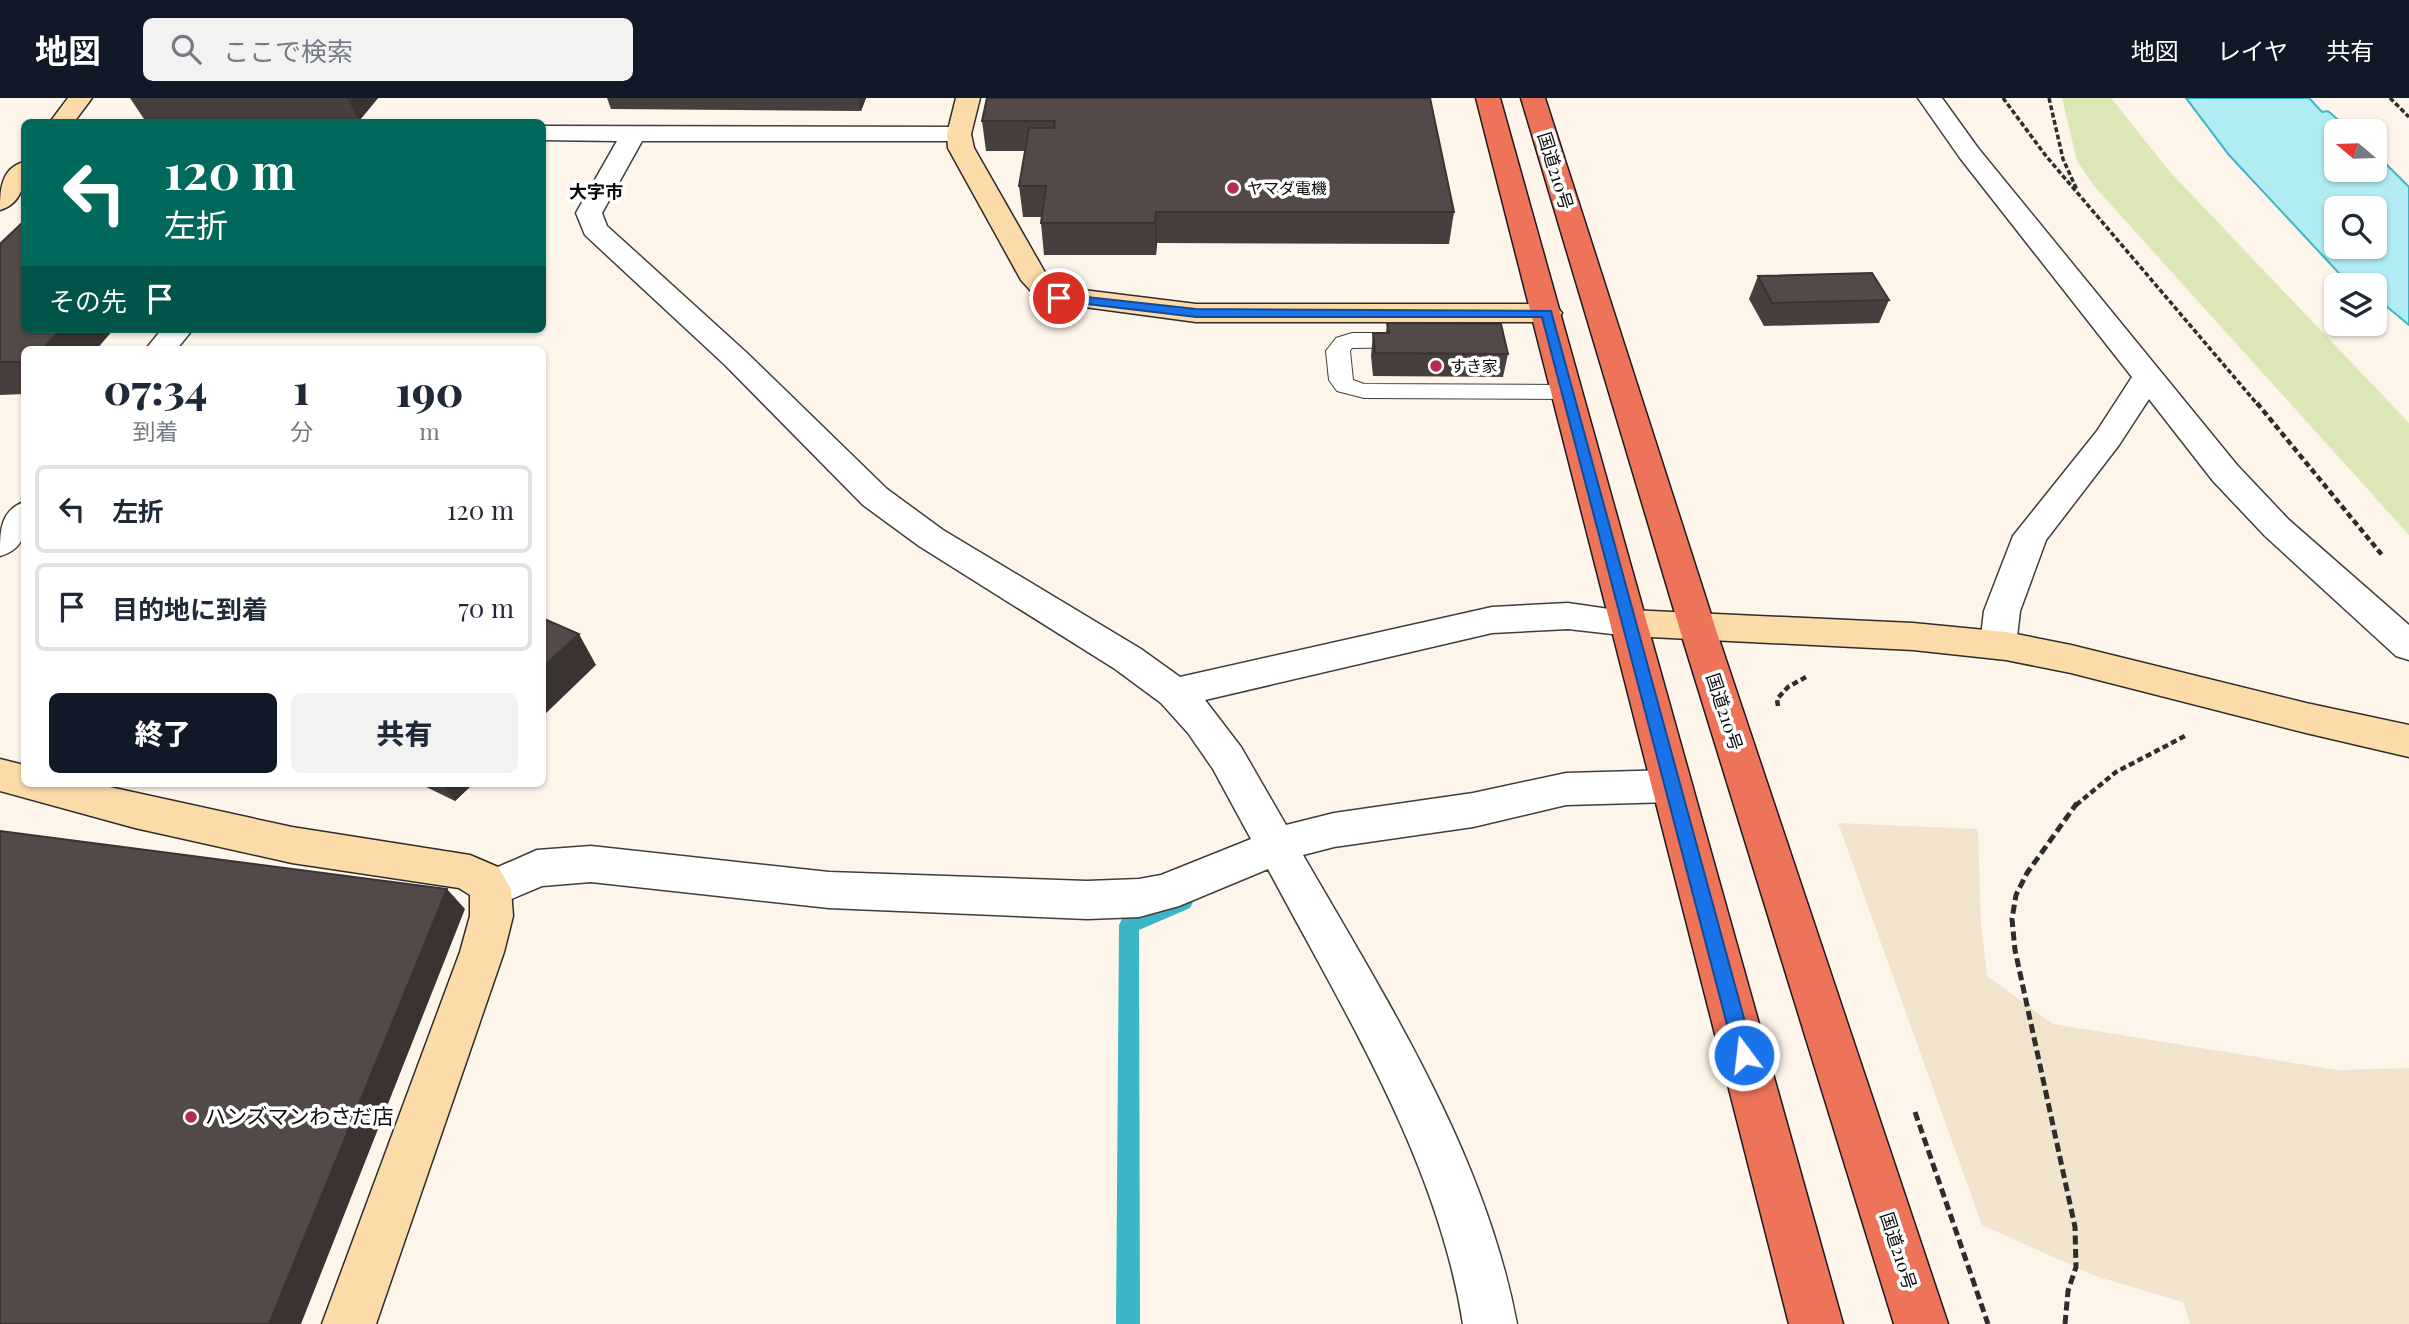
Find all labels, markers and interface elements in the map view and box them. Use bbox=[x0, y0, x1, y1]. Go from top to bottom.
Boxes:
search box bbox=[143, 18, 633, 81]
text: 地図 bbox=[35, 27, 101, 71]
icon: search bbox=[167, 30, 205, 68]
text: ここで検索 bbox=[223, 33, 353, 68]
text: 地図 bbox=[2131, 34, 2179, 66]
text: レイヤ bbox=[2217, 34, 2288, 66]
text: 共有 bbox=[2326, 34, 2374, 66]
north arrow bbox=[2324, 119, 2387, 182]
map controls bbox=[2324, 119, 2387, 336]
street label: 国道210号 bbox=[1533, 129, 1579, 213]
text: 120 m bbox=[164, 137, 296, 202]
icon: left bbox=[49, 147, 140, 238]
place label: ヤマダ電機 bbox=[1247, 177, 1327, 198]
district label: 大字市 bbox=[569, 179, 623, 203]
marker: ヤマダ電機 bbox=[1225, 180, 1241, 196]
button: search bbox=[2324, 196, 2387, 259]
text: 左折 bbox=[164, 202, 228, 245]
pin bbox=[1029, 268, 1089, 328]
button: layers bbox=[2324, 273, 2387, 336]
icon: arrive bbox=[1040, 279, 1078, 317]
icon: arrive bbox=[141, 280, 179, 318]
text: その先 bbox=[49, 283, 127, 318]
place label: すき家 bbox=[1450, 355, 1498, 376]
marker: すき家 bbox=[1428, 358, 1444, 374]
text: 07:34 bbox=[104, 360, 207, 416]
text: 1 bbox=[293, 360, 310, 416]
text: 190 bbox=[396, 362, 463, 418]
text: 到着 bbox=[132, 415, 178, 446]
text: 分 bbox=[290, 415, 313, 446]
text: m bbox=[419, 415, 440, 446]
icon: left bbox=[53, 490, 91, 528]
text: 120 m bbox=[447, 492, 514, 527]
text: 左折 bbox=[112, 493, 164, 528]
icon: arrive bbox=[53, 588, 91, 626]
text: 70 m bbox=[458, 590, 514, 625]
text: 目的地に到着 bbox=[112, 591, 268, 626]
street label: 国道210号 bbox=[1701, 670, 1749, 753]
button: 終了 bbox=[49, 693, 277, 773]
button: 共有 bbox=[291, 693, 518, 773]
position arrow bbox=[1707, 1018, 1781, 1092]
place label: ハンズマンわさだ店 bbox=[205, 1101, 394, 1129]
marker: ハンズマンわさだ店 bbox=[183, 1109, 199, 1125]
street label: 国道210号 bbox=[1875, 1209, 1923, 1292]

